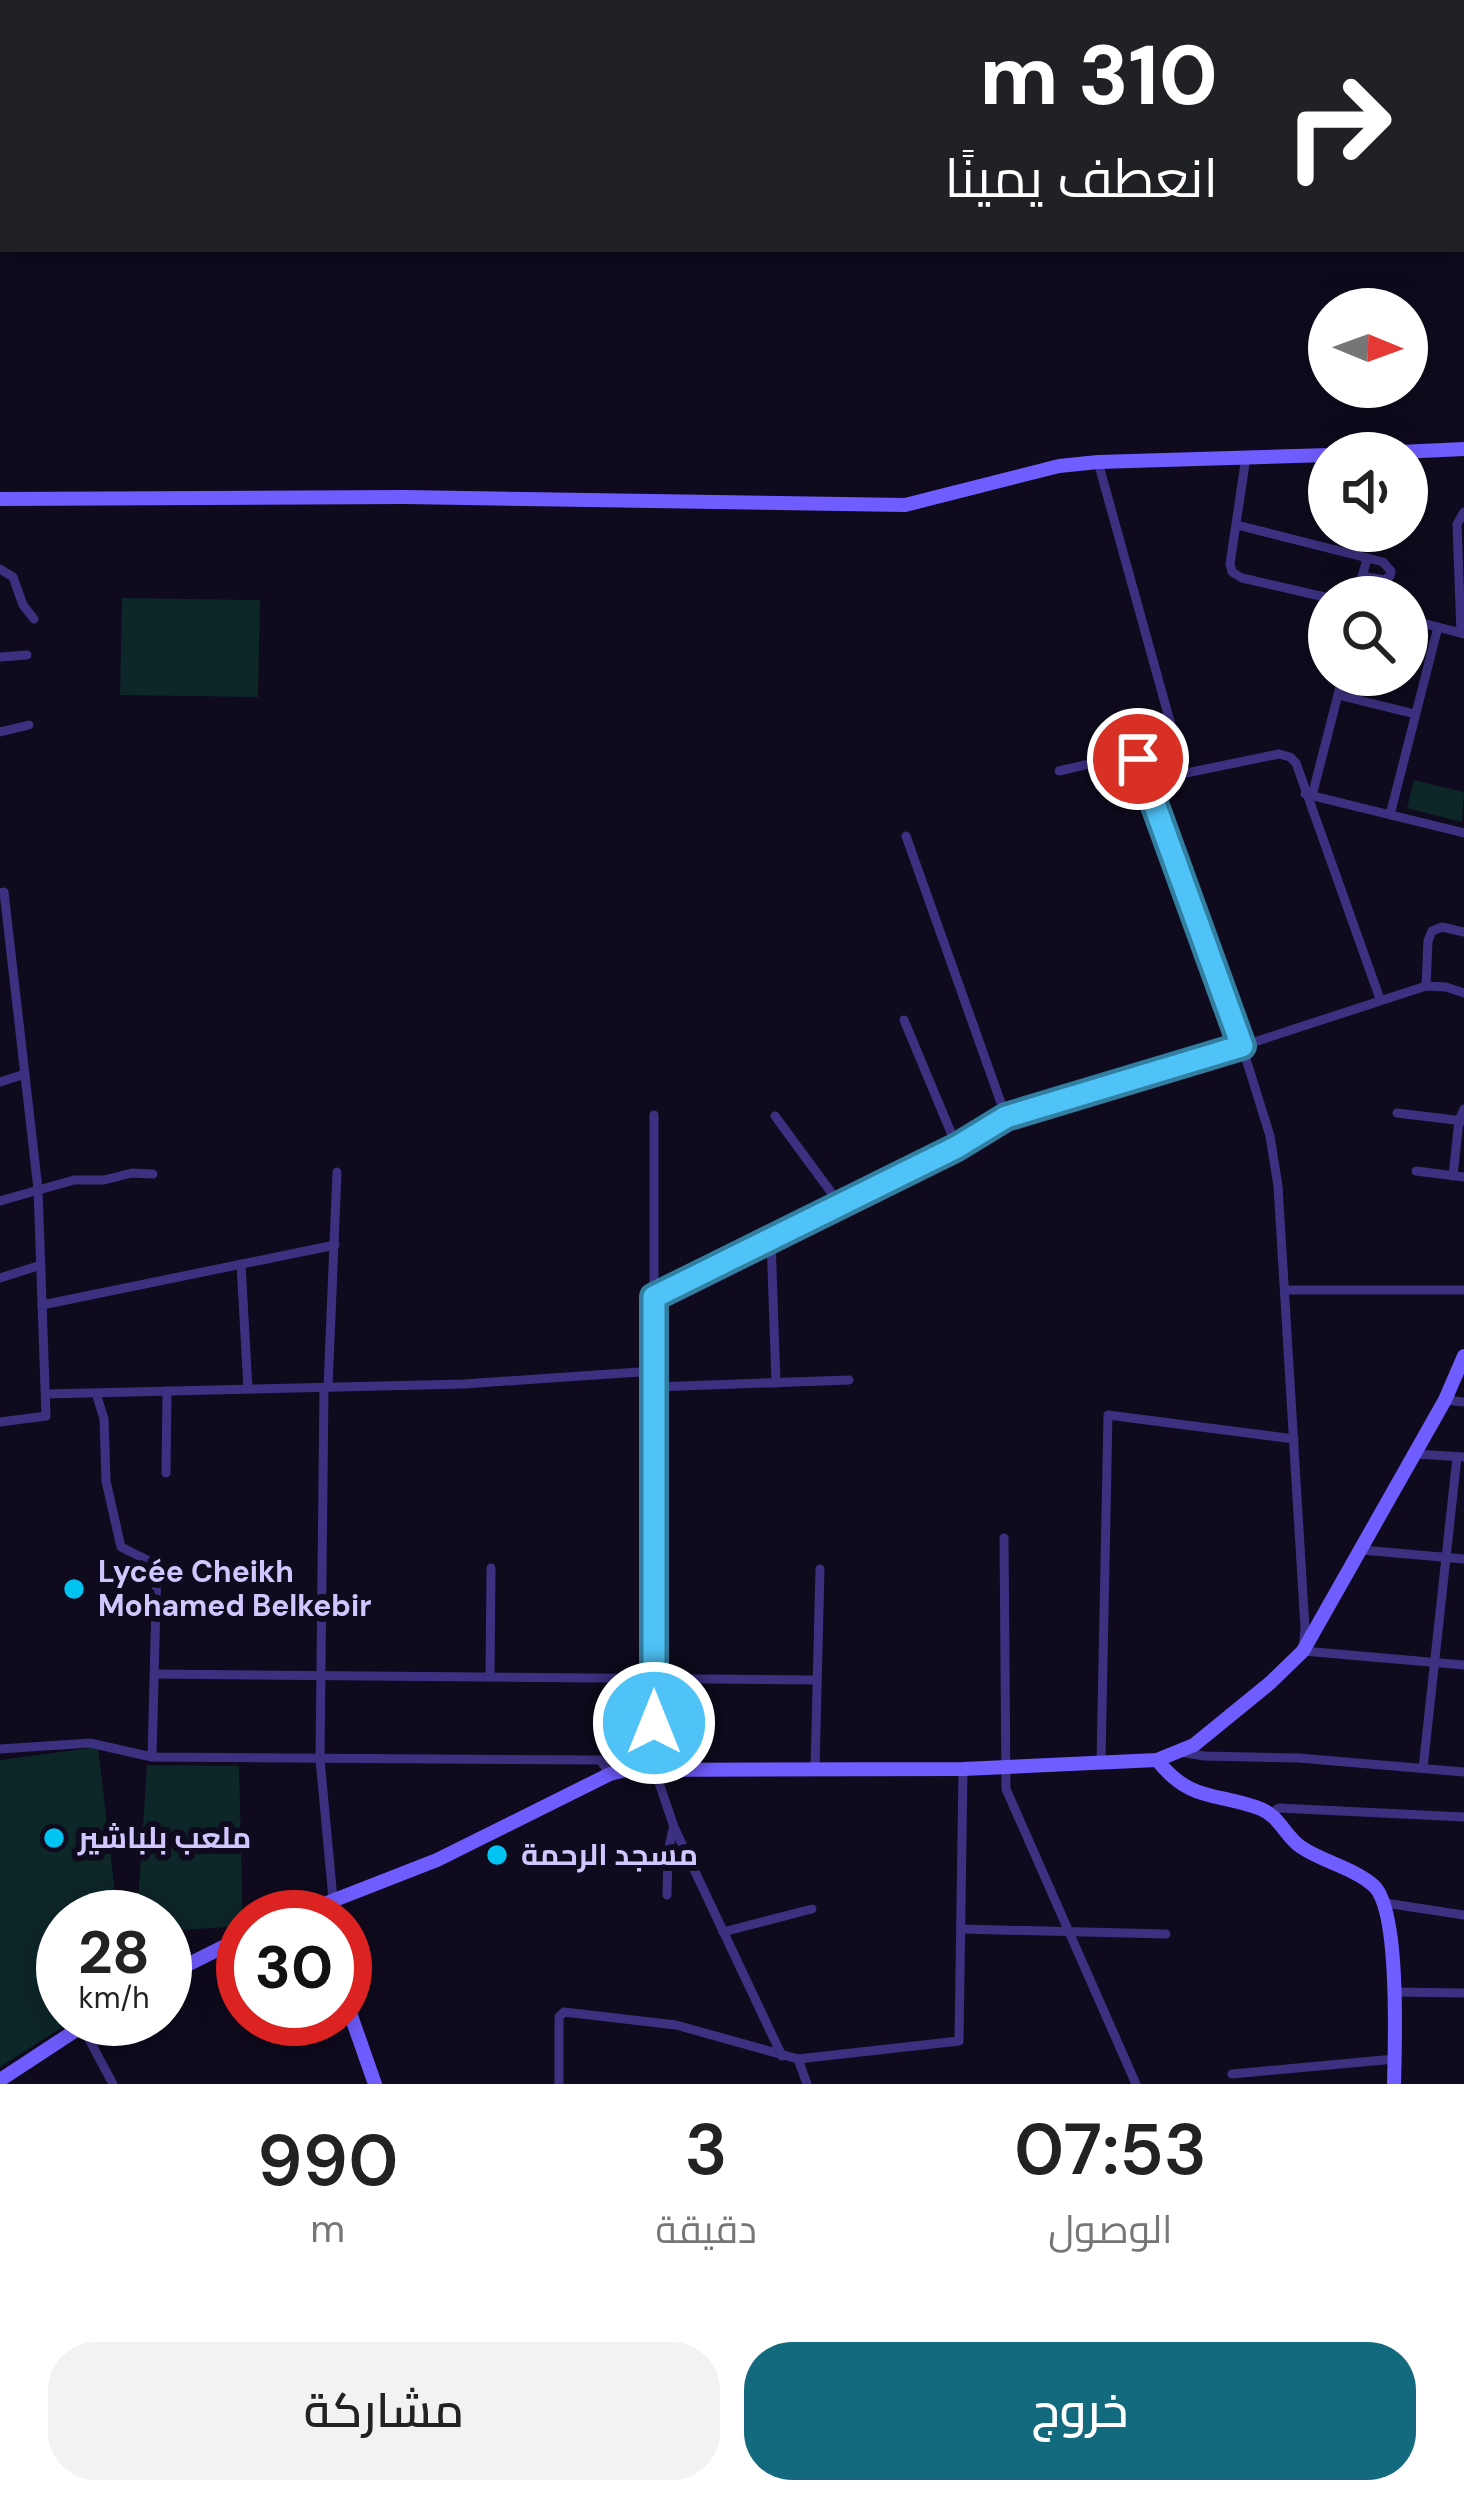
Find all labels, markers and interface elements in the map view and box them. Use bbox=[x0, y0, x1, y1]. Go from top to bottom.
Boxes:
text: 310 m bbox=[979, 21, 1218, 130]
icon: right bbox=[1260, 48, 1416, 204]
text: انعطف يمينًا bbox=[944, 143, 1218, 214]
north arrow bbox=[1308, 288, 1428, 408]
map controls bbox=[1308, 288, 1428, 696]
button: sound bbox=[1308, 432, 1428, 552]
button: search bbox=[1308, 576, 1428, 696]
pin bbox=[1087, 708, 1189, 810]
icon: arrive bbox=[1105, 726, 1171, 792]
place label: Lycée Cheikh Mohamed Belkebir bbox=[98, 1552, 371, 1625]
marker: Lycée Cheikh Mohamed Belkebir bbox=[61, 1576, 87, 1602]
position arrow bbox=[591, 1660, 717, 1786]
place label: ملعب بلباشير bbox=[77, 1818, 251, 1857]
marker: ملعب بلباشير bbox=[41, 1825, 67, 1851]
place label: مسجد الرحمة bbox=[521, 1835, 698, 1874]
marker: مسجد الرحمة bbox=[484, 1842, 510, 1868]
speed limit sign: 30 bbox=[216, 1890, 372, 2046]
text: 28 bbox=[78, 1913, 150, 1992]
text: km/h bbox=[79, 1978, 149, 2017]
text: 3 bbox=[685, 2103, 728, 2196]
text: 07:53 bbox=[1014, 2103, 1207, 2196]
text: 990 bbox=[257, 2114, 398, 2207]
text: m bbox=[310, 2203, 345, 2254]
text: دقيقة bbox=[655, 2204, 757, 2255]
text: الوصول bbox=[1048, 2204, 1173, 2255]
button: مشاركة bbox=[48, 2342, 720, 2480]
button: خروج bbox=[744, 2342, 1416, 2480]

